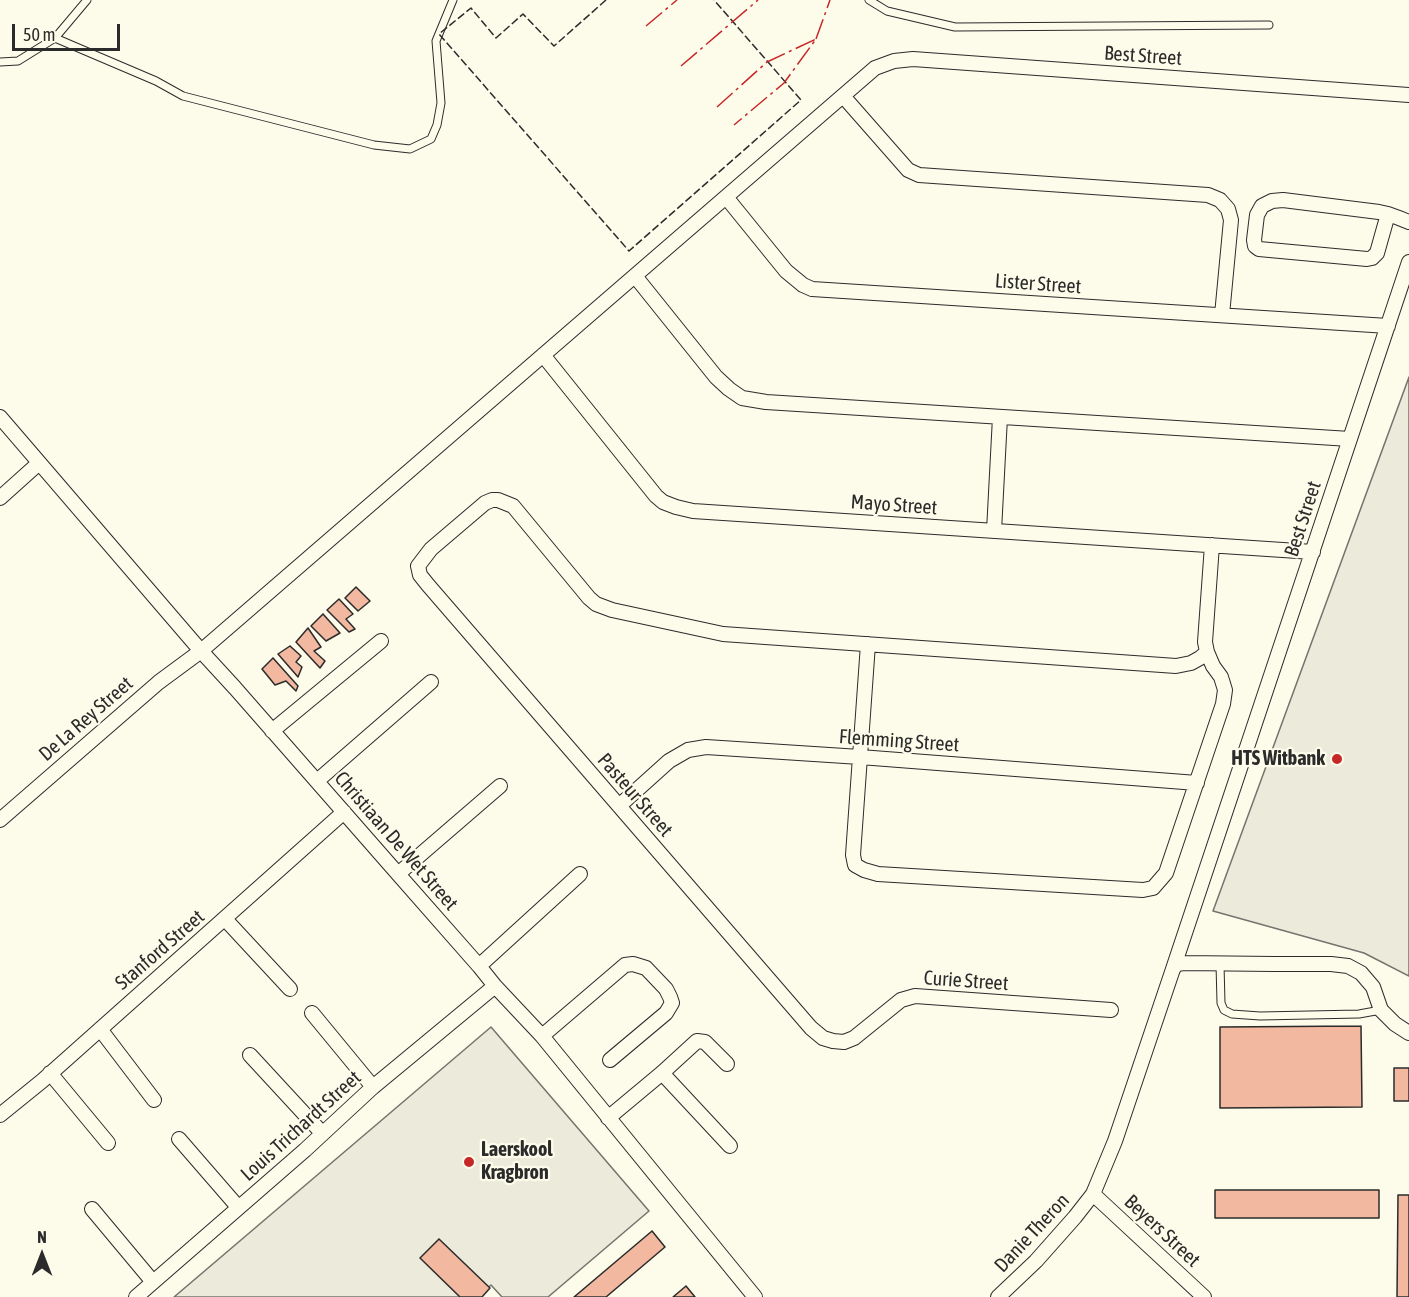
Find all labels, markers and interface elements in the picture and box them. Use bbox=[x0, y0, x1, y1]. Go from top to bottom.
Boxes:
scale bar bbox=[15, 12, 123, 50]
text: 50 m bbox=[23, 24, 55, 45]
street label: Best Street bbox=[1103, 41, 1183, 71]
street label: Lister Street bbox=[994, 269, 1082, 299]
street label: Best Street bbox=[1280, 478, 1326, 560]
street label: Mayo Street bbox=[850, 490, 938, 520]
street label: De La Rey Street bbox=[34, 672, 138, 766]
street label: Flemming Street bbox=[838, 725, 960, 757]
place label: HTS Witbank bbox=[1231, 747, 1325, 771]
street label: Pasteur Street bbox=[592, 748, 678, 842]
marker: HTS Witbank bbox=[1330, 752, 1344, 766]
street label: Christiaan De Wet Street bbox=[329, 767, 463, 915]
street label: Stanford Street bbox=[111, 905, 209, 995]
street label: Curie Street bbox=[923, 966, 1009, 996]
street label: Louis Trichardt Street bbox=[236, 1066, 366, 1186]
place label: Laerskool Kragbron bbox=[481, 1138, 553, 1185]
marker: Laerskool Kragbron bbox=[462, 1155, 476, 1169]
street label: Danie Theron bbox=[990, 1189, 1074, 1277]
street label: Beyers Street bbox=[1119, 1190, 1205, 1272]
north arrow bbox=[12, 1225, 72, 1285]
text: N bbox=[37, 1228, 47, 1246]

